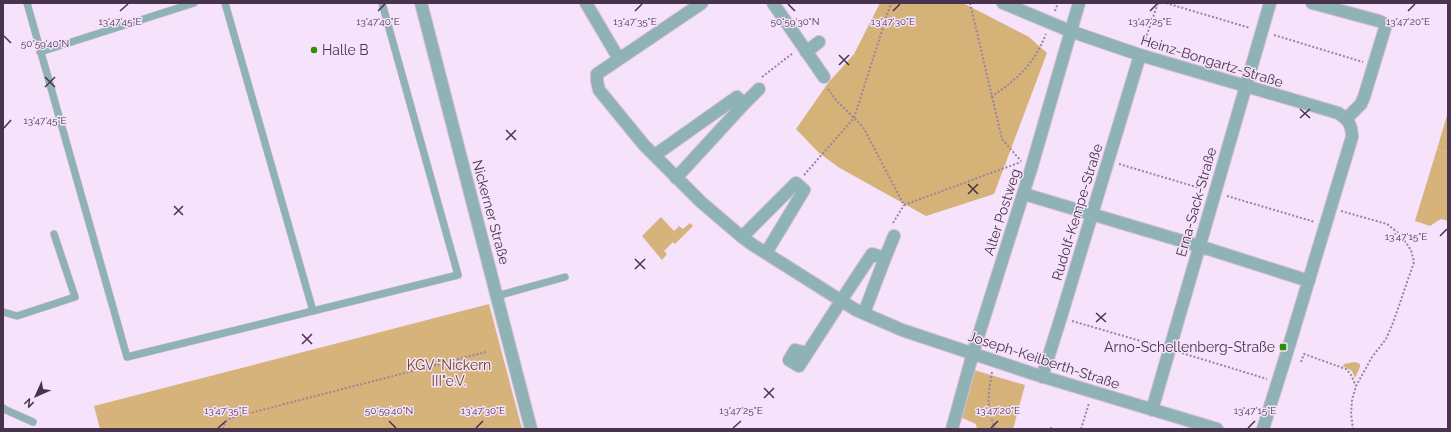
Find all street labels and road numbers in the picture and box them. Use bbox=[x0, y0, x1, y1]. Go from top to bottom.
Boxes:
street label: Heinz-Bongartz-Straße bbox=[1139, 32, 1285, 90]
street label: Rudolf-Kempe-Straße bbox=[1049, 142, 1105, 282]
street label: Erna-Sack-Straße bbox=[1173, 145, 1219, 259]
street label: Nickerner Straße bbox=[469, 158, 513, 266]
street label: Alter Postweg bbox=[980, 166, 1024, 258]
street label: Joseph-Keilberth-Straße bbox=[966, 328, 1122, 392]

